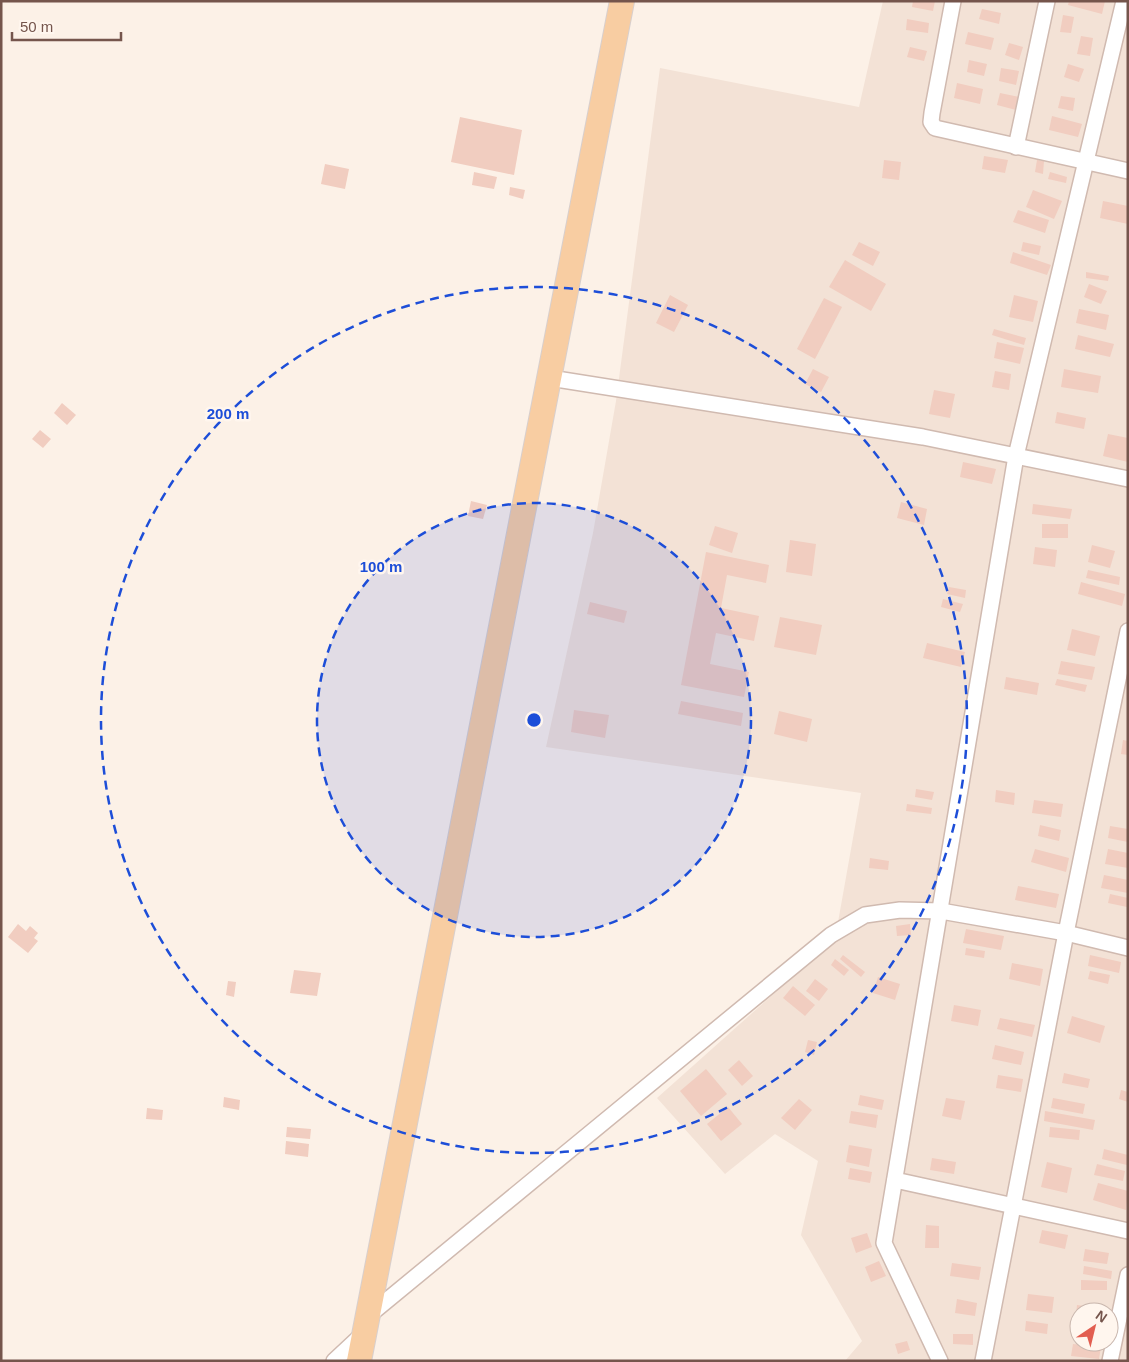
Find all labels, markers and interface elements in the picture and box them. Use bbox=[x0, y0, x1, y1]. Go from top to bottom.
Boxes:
scale bar bbox=[12, 10, 121, 42]
text: 50 m bbox=[20, 18, 53, 35]
text: 200 m bbox=[207, 405, 249, 422]
text: 100 m bbox=[360, 558, 402, 575]
centre of rings bbox=[525, 711, 543, 729]
north arrow bbox=[1069, 1302, 1119, 1352]
text: N bbox=[1093, 1307, 1110, 1326]

